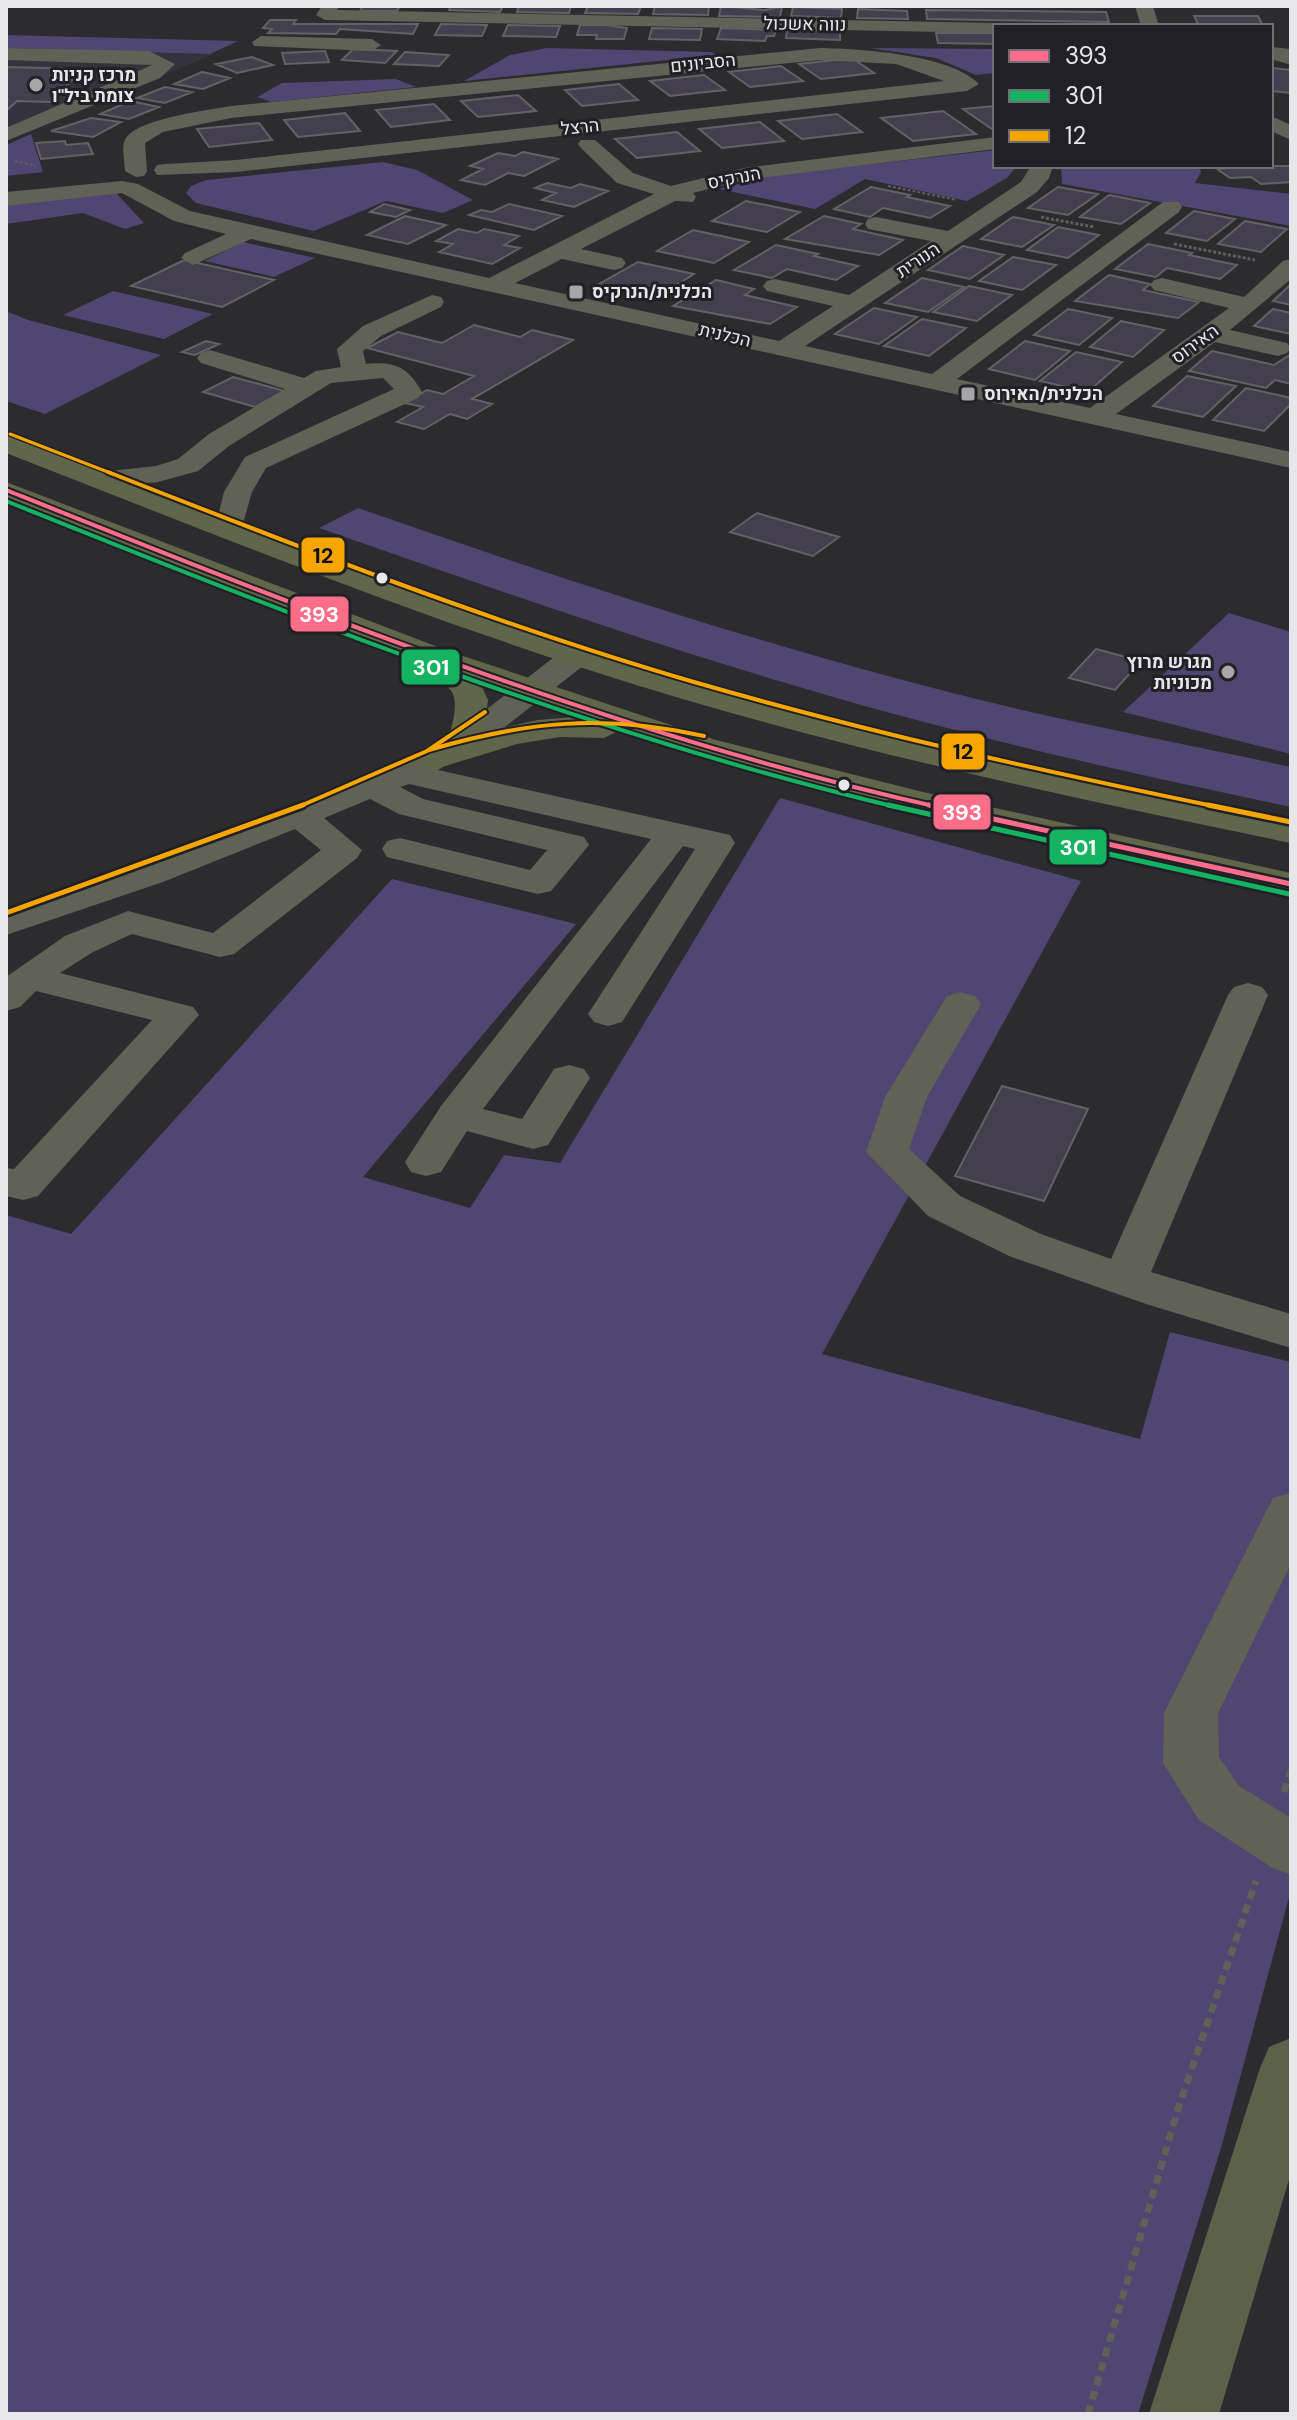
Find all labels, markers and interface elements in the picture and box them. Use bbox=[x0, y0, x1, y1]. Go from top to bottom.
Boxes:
street label: נווה אשכול bbox=[763, 11, 847, 37]
legend bbox=[993, 24, 1273, 168]
text: 393 bbox=[1065, 40, 1107, 71]
street label: הסביונים bbox=[669, 48, 737, 78]
place label: מרכז קניות צומת ביל"ו bbox=[52, 63, 136, 108]
marker: מרכז קניות צומת ביל"ו bbox=[27, 76, 45, 94]
text: 301 bbox=[1065, 80, 1103, 111]
street label: הרצל bbox=[560, 113, 600, 141]
text: 12 bbox=[1065, 120, 1086, 151]
street label: הנרקיס bbox=[705, 161, 763, 195]
street label: הנורית bbox=[891, 237, 945, 283]
place label: הכלנית/הנרקיס bbox=[592, 280, 712, 304]
marker: הכלנית/הנרקיס bbox=[567, 283, 585, 301]
street label: הכלנית bbox=[697, 317, 753, 353]
street label: האירוס bbox=[1166, 319, 1224, 369]
place label: הכלנית/האירוס bbox=[984, 382, 1103, 406]
marker: הכלנית/האירוס bbox=[959, 385, 977, 403]
line badge: 12 bbox=[300, 536, 346, 574]
text: 12 bbox=[313, 541, 333, 570]
unlabelled marker bbox=[374, 570, 390, 586]
line badge: 393 bbox=[289, 595, 350, 633]
text: 393 bbox=[299, 600, 339, 629]
line badge: 301 bbox=[400, 648, 461, 686]
place label: מגרש מרוץ מכוניות bbox=[1127, 650, 1212, 695]
text: 301 bbox=[413, 653, 449, 682]
marker: מגרש מרוץ מכוניות bbox=[1219, 663, 1237, 681]
line badge: 12 bbox=[940, 732, 986, 771]
text: 12 bbox=[953, 737, 973, 766]
unlabelled marker bbox=[836, 777, 852, 793]
line badge: 393 bbox=[932, 793, 992, 831]
text: 393 bbox=[942, 798, 982, 827]
line badge: 301 bbox=[1048, 828, 1108, 866]
text: 301 bbox=[1060, 833, 1096, 862]

